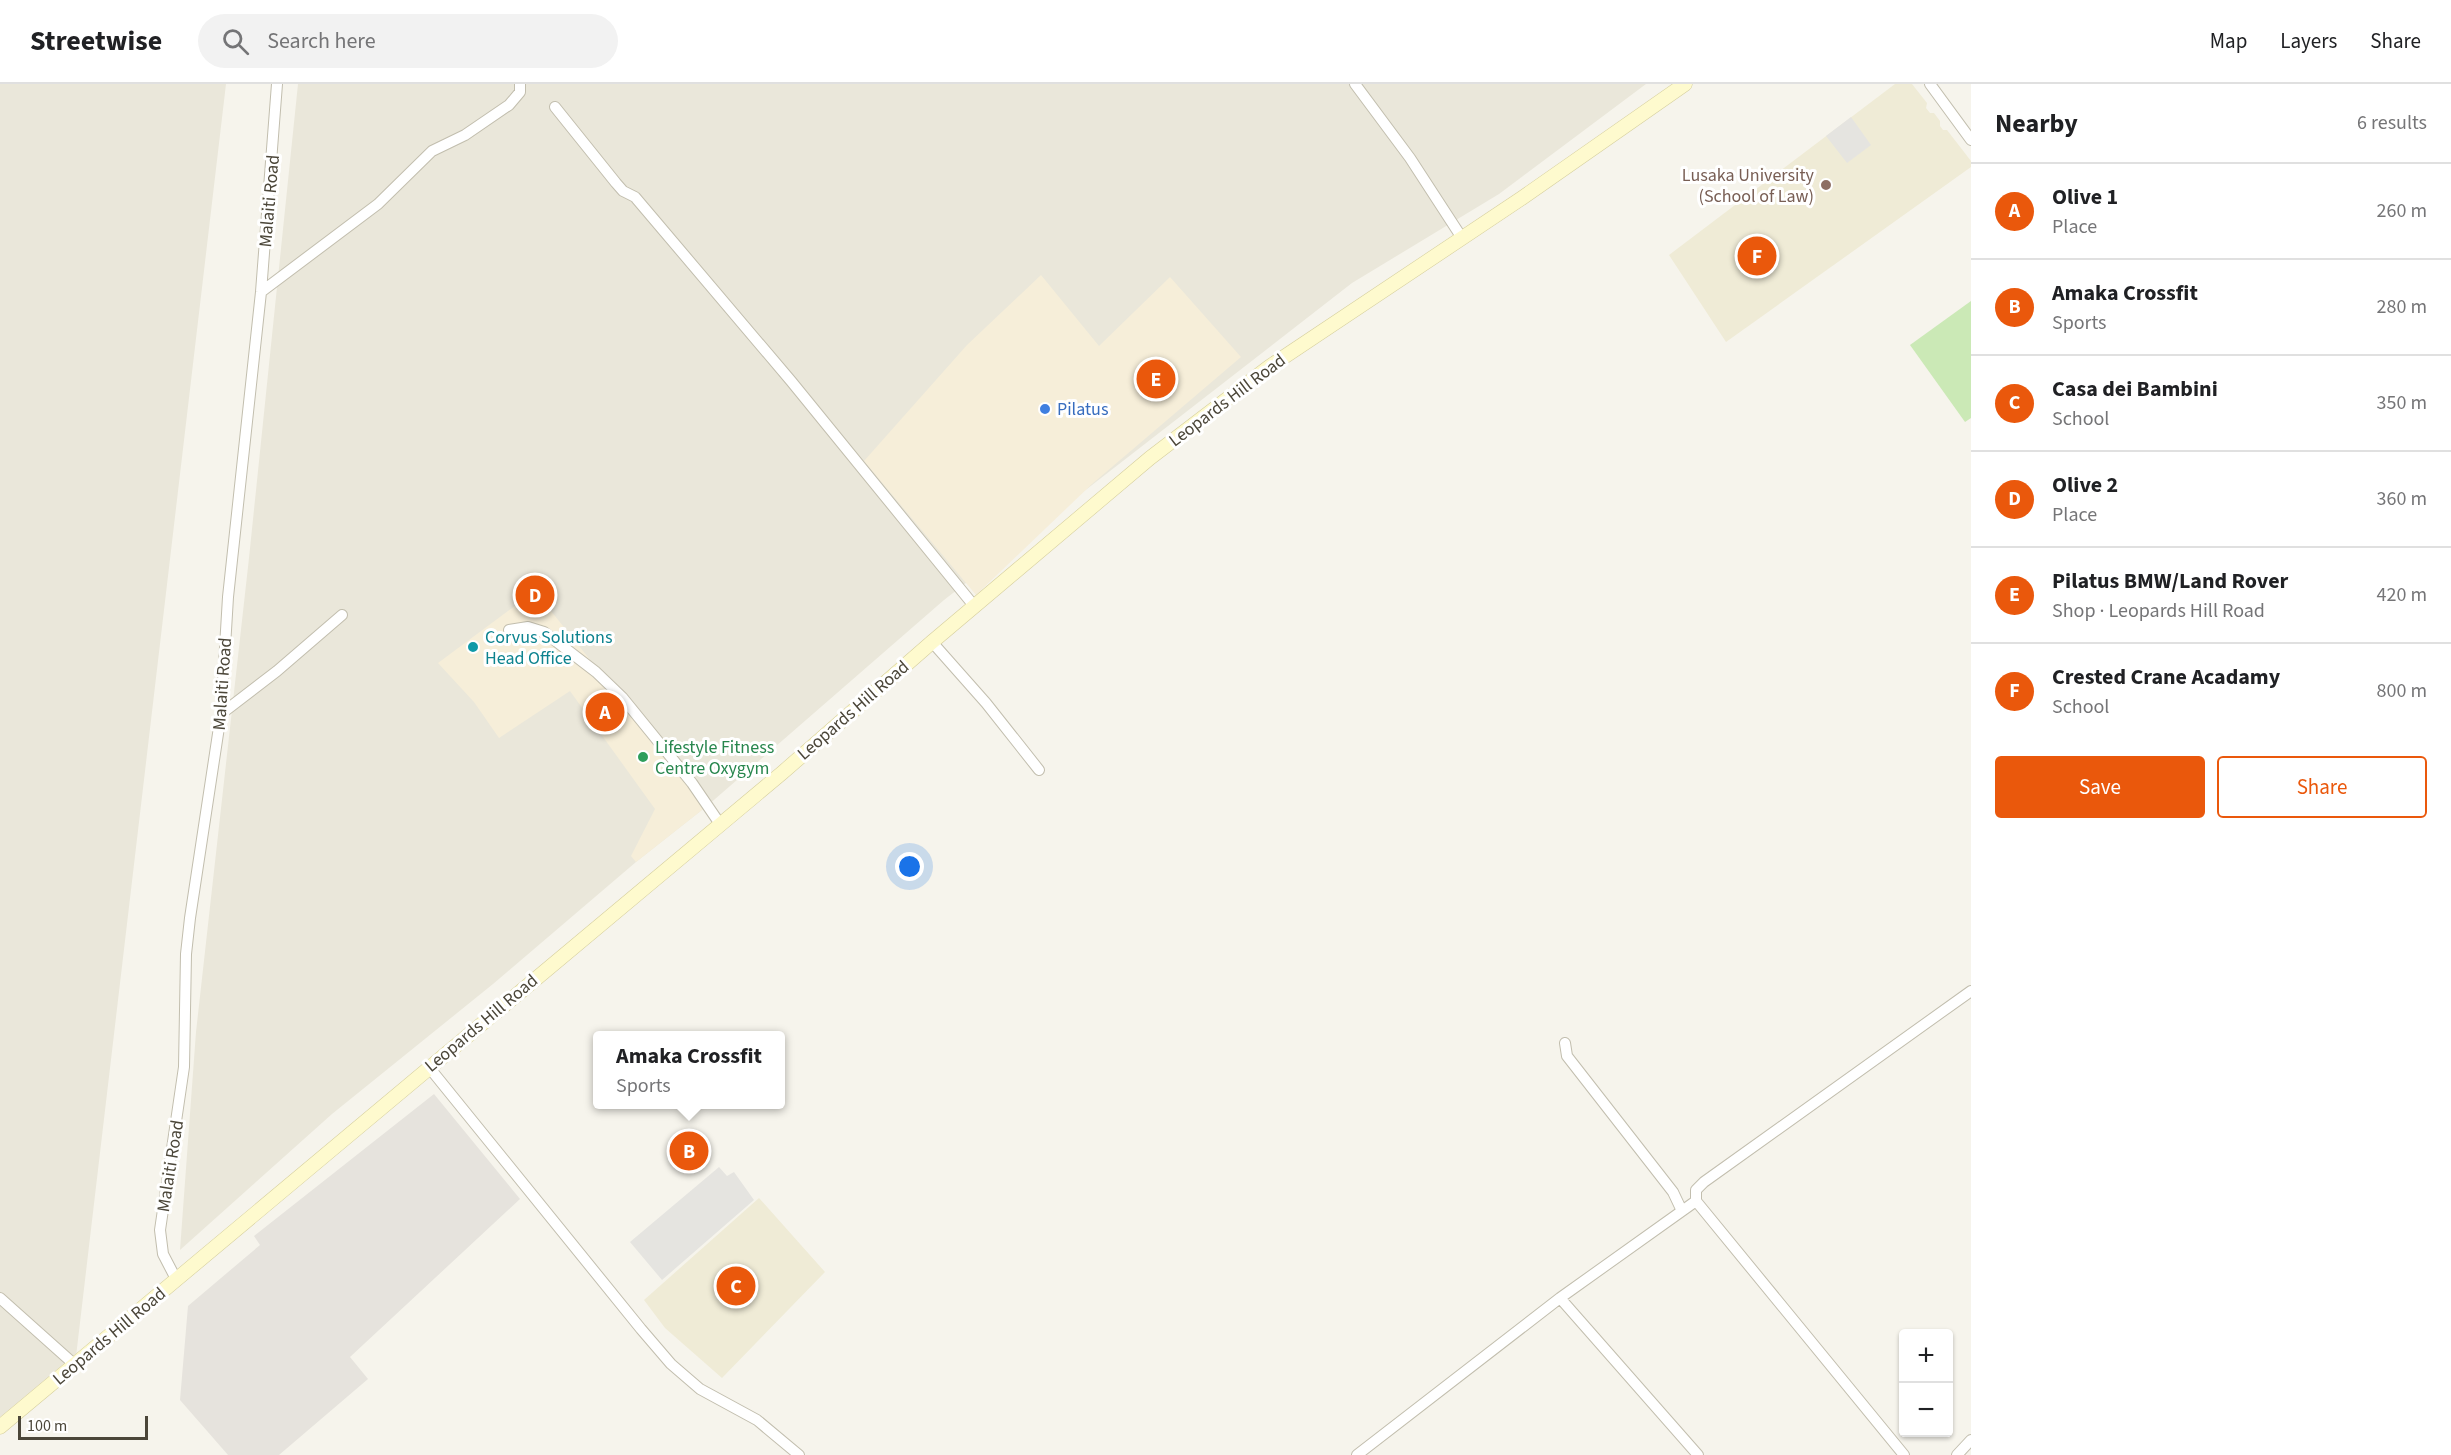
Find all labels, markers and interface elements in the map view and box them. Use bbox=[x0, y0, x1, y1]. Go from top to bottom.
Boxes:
search box bbox=[198, 14, 618, 68]
text: Streetwise bbox=[30, 21, 162, 61]
icon: search bbox=[219, 25, 252, 58]
text: Search here bbox=[267, 25, 376, 57]
text: Map bbox=[2210, 26, 2247, 56]
text: Layers bbox=[2280, 26, 2337, 56]
text: Share bbox=[2370, 26, 2421, 56]
text: Nearby bbox=[1995, 105, 2078, 142]
text: 6 results bbox=[2357, 109, 2427, 137]
street label: Malaiti Road bbox=[253, 154, 286, 248]
place label: Lusaka University (School of Law) bbox=[1682, 163, 1815, 209]
marker: Lusaka University (School of Law) bbox=[1819, 178, 1833, 192]
text: Olive 1 bbox=[2052, 181, 2118, 213]
text: A bbox=[2009, 197, 2020, 225]
text: 260 m bbox=[2377, 197, 2427, 225]
text: Place bbox=[2052, 213, 2097, 241]
pin: F bbox=[1738, 234, 1776, 279]
text: Amaka Crossfit bbox=[2052, 277, 2198, 309]
text: B bbox=[2008, 293, 2021, 321]
text: 280 m bbox=[2377, 293, 2427, 321]
text: Sports bbox=[2052, 309, 2107, 337]
street label: Leopards Hill Road bbox=[1164, 348, 1291, 453]
pin: E bbox=[1136, 356, 1176, 402]
text: Casa dei Bambini bbox=[2052, 373, 2218, 405]
text: C bbox=[2009, 389, 2020, 417]
text: 350 m bbox=[2377, 389, 2427, 417]
place label: Pilatus bbox=[1057, 397, 1108, 422]
marker: Pilatus bbox=[1038, 402, 1052, 416]
text: School bbox=[2052, 405, 2109, 433]
text: Olive 2 bbox=[2052, 469, 2118, 501]
text: D bbox=[2008, 485, 2021, 513]
text: 360 m bbox=[2377, 485, 2427, 513]
text: Place bbox=[2052, 501, 2097, 529]
text: Pilatus BMW/Land Rover bbox=[2052, 565, 2288, 597]
pin: D bbox=[516, 572, 554, 618]
text: E bbox=[2009, 581, 2020, 609]
text: 420 m bbox=[2377, 581, 2427, 609]
text: Shop · Leopards Hill Road bbox=[2052, 597, 2265, 625]
place label: Corvus Solutions Head Office bbox=[485, 625, 612, 671]
street label: Malaiti Road bbox=[207, 637, 238, 731]
marker: Corvus Solutions Head Office bbox=[466, 640, 480, 654]
street label: Leopards Hill Road bbox=[792, 655, 915, 766]
text: Crested Crane Acadamy bbox=[2052, 661, 2280, 693]
text: F bbox=[2009, 677, 2020, 705]
text: 800 m bbox=[2377, 677, 2427, 705]
pin: A bbox=[586, 690, 624, 734]
text: School bbox=[2052, 693, 2109, 721]
place label: Lifestyle Fitness Centre Oxygym bbox=[655, 735, 774, 781]
marker: Lifestyle Fitness Centre Oxygym bbox=[636, 750, 650, 764]
button: Save bbox=[1995, 756, 2205, 818]
button: Share bbox=[2217, 756, 2427, 818]
your location bbox=[895, 852, 924, 881]
street label: Leopards Hill Road bbox=[419, 969, 543, 1078]
popup bbox=[593, 1031, 785, 1109]
text: Amaka Crossfit bbox=[616, 1040, 762, 1072]
text: Sports bbox=[616, 1072, 671, 1100]
street label: Malaiti Road bbox=[151, 1118, 190, 1214]
pin: B bbox=[670, 1128, 708, 1174]
pin: C bbox=[716, 1264, 756, 1308]
street label: Leopards Hill Road bbox=[47, 1282, 171, 1391]
map controls bbox=[1899, 1329, 1953, 1437]
button: + bbox=[1899, 1329, 1953, 1383]
button: − bbox=[1899, 1383, 1953, 1437]
scale bar bbox=[18, 1413, 148, 1440]
text: 100 m bbox=[27, 1415, 67, 1437]

